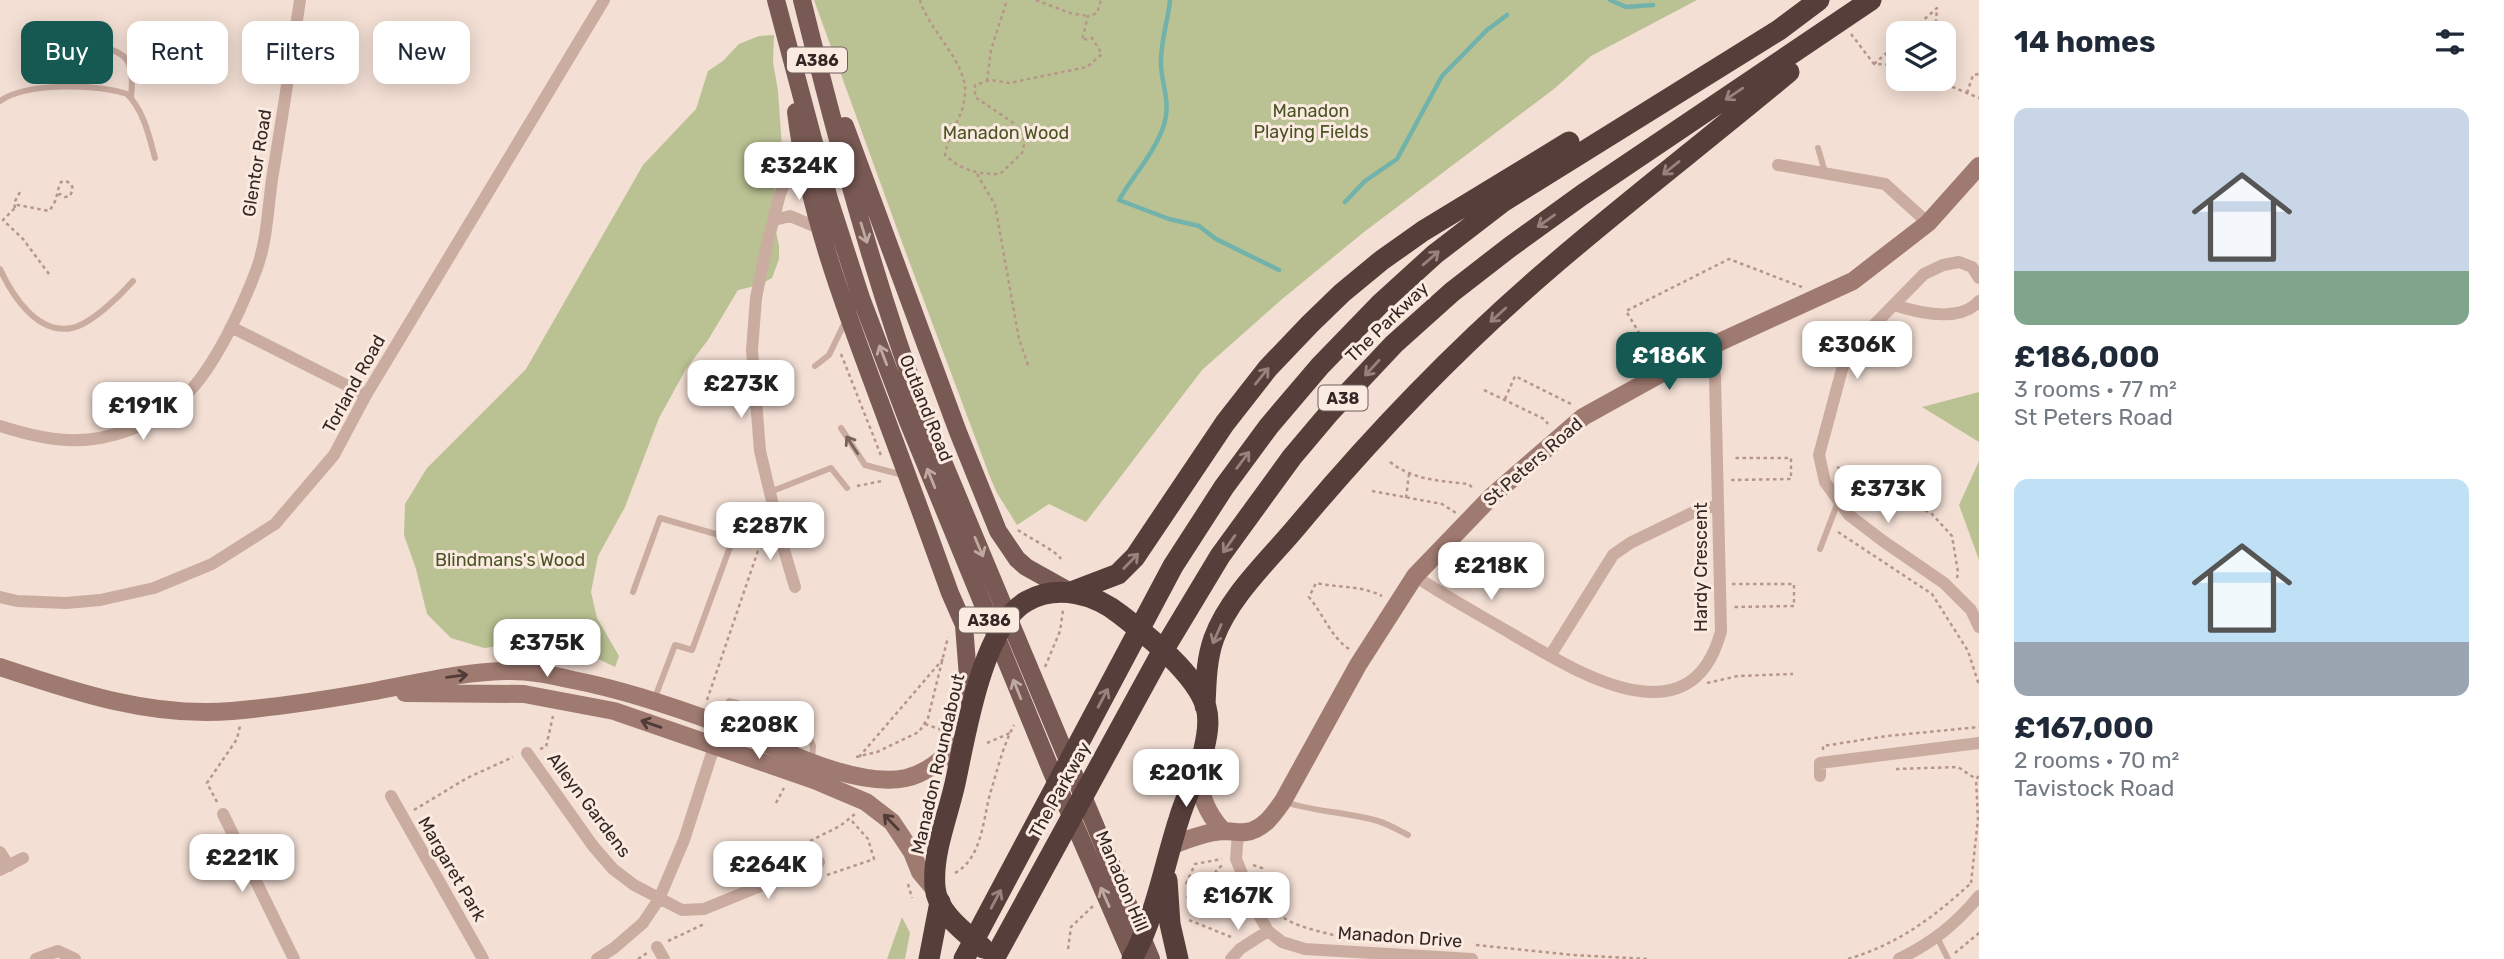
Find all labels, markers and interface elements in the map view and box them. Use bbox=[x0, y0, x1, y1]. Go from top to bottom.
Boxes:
chip: Buy bbox=[21, 21, 113, 84]
chip: Rent bbox=[127, 21, 228, 84]
chip: Filters bbox=[242, 21, 359, 84]
chip: New bbox=[373, 21, 470, 84]
map controls bbox=[1886, 21, 1956, 91]
button: layers bbox=[1886, 21, 1956, 91]
icon: filters bbox=[2431, 23, 2469, 61]
text: 14 homes bbox=[2014, 24, 2156, 60]
road number: A386 bbox=[787, 48, 847, 72]
one-way arrow bbox=[1725, 87, 1745, 101]
park label: Manadon Playing Fields bbox=[1253, 100, 1369, 143]
street label: Glentor Road bbox=[238, 108, 276, 218]
park label: Manadon Wood bbox=[943, 122, 1069, 144]
pin: £324K bbox=[750, 142, 848, 202]
text: £324K bbox=[760, 151, 838, 179]
icon: home bbox=[2179, 154, 2305, 280]
one-way arrow bbox=[1663, 161, 1681, 176]
one-way arrow bbox=[1537, 214, 1556, 228]
one-way arrow bbox=[859, 222, 872, 244]
one-way arrow bbox=[1422, 250, 1440, 266]
street label: The Parkway bbox=[1341, 277, 1433, 367]
one-way arrow bbox=[1489, 307, 1507, 323]
pin: £306K bbox=[1808, 322, 1906, 381]
text: £306K bbox=[1818, 330, 1896, 358]
street label: Torland Road bbox=[318, 331, 390, 437]
pin: £186K bbox=[1620, 332, 1718, 392]
text: £186,000 bbox=[2014, 339, 2160, 375]
text: £186K bbox=[1632, 341, 1706, 369]
one-way arrow bbox=[875, 345, 888, 367]
street label: Outland Road bbox=[895, 351, 957, 465]
one-way arrow bbox=[1364, 358, 1381, 376]
pin: £273K bbox=[692, 360, 790, 420]
one-way arrow bbox=[1254, 367, 1270, 385]
text: £273K bbox=[703, 369, 779, 397]
text: 3 rooms · 77 m² bbox=[2014, 375, 2177, 403]
pin: £191K bbox=[94, 382, 192, 442]
road number: A38 bbox=[1318, 386, 1368, 410]
text: £191K bbox=[108, 391, 178, 419]
text: St Peters Road bbox=[2014, 403, 2173, 431]
street label: St Peters Road bbox=[1479, 413, 1587, 511]
one-way arrow bbox=[844, 435, 858, 455]
one-way arrow bbox=[1236, 452, 1251, 470]
pin: £373K bbox=[1839, 466, 1937, 525]
one-way arrow bbox=[924, 468, 937, 490]
text: £373K bbox=[1850, 474, 1926, 502]
street label: Hardy Crescent bbox=[1690, 502, 1712, 632]
pin: £287K bbox=[721, 503, 819, 562]
text: £287K bbox=[732, 511, 808, 539]
icon: home bbox=[2179, 525, 2305, 651]
one-way arrow bbox=[1222, 534, 1236, 553]
one-way arrow bbox=[973, 536, 986, 557]
pin: £218K bbox=[1442, 542, 1540, 602]
park label: Blindmans's Wood bbox=[435, 549, 585, 571]
text: £218K bbox=[1454, 551, 1528, 579]
one-way arrow bbox=[1122, 553, 1139, 570]
road number: A386 bbox=[959, 608, 1019, 632]
pin: £375K bbox=[498, 620, 596, 679]
one-way arrow bbox=[1210, 622, 1223, 644]
text: £375K bbox=[509, 628, 585, 656]
one-way arrow bbox=[446, 669, 468, 682]
street label: Manadon Roundabout bbox=[907, 672, 969, 856]
one-way arrow bbox=[1010, 679, 1023, 700]
one-way arrow bbox=[1097, 688, 1110, 709]
pin: £208K bbox=[710, 702, 808, 761]
text: £208K bbox=[720, 710, 798, 738]
text: £167,000 bbox=[2014, 710, 2154, 746]
one-way arrow bbox=[640, 717, 662, 729]
street label: The Parkway bbox=[1024, 738, 1096, 842]
text: 2 rooms · 70 m² bbox=[2014, 746, 2179, 774]
street label: Alleyn Gardens bbox=[542, 748, 636, 862]
pin: £201K bbox=[1137, 750, 1235, 809]
text: £201K bbox=[1149, 758, 1223, 786]
text: Tavistock Road bbox=[2014, 774, 2174, 802]
street label: Margaret Park bbox=[413, 813, 491, 926]
one-way arrow bbox=[882, 814, 899, 831]
street label: Manadon Hill bbox=[1091, 827, 1153, 935]
pin: £221K bbox=[193, 834, 291, 894]
pin: £264K bbox=[719, 842, 817, 901]
text: £221K bbox=[205, 843, 279, 871]
text: £264K bbox=[729, 850, 807, 878]
pin: £167K bbox=[1189, 872, 1287, 932]
text: £167K bbox=[1203, 881, 1273, 909]
one-way arrow bbox=[1098, 887, 1111, 908]
one-way arrow bbox=[990, 889, 1003, 910]
street label: Manadon Drive bbox=[1337, 922, 1463, 952]

